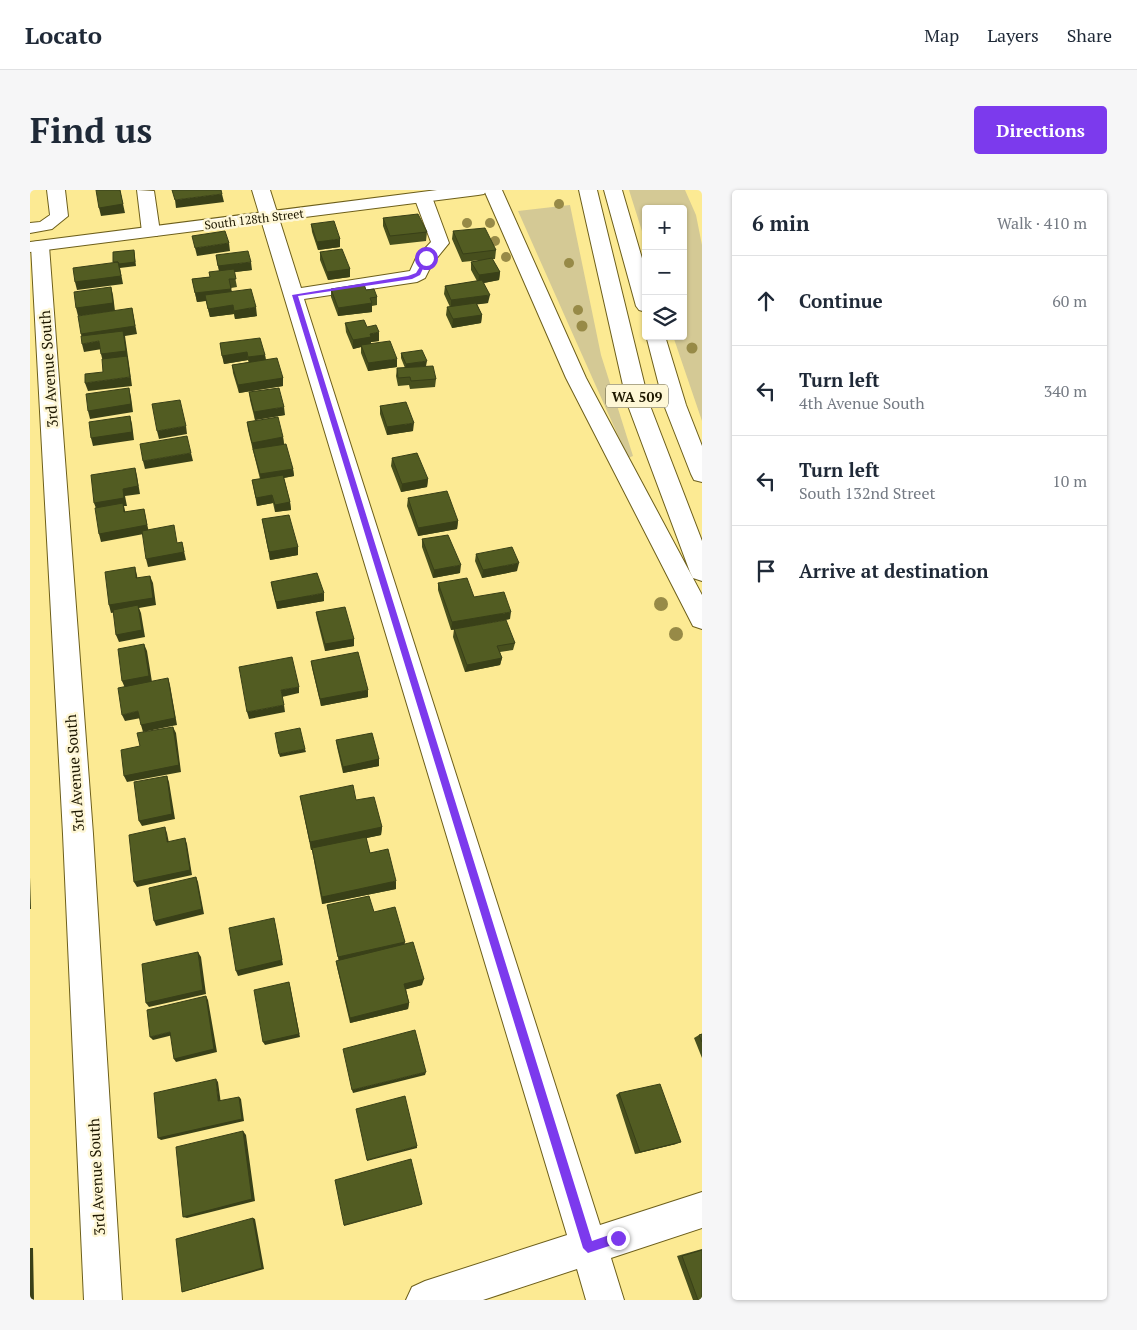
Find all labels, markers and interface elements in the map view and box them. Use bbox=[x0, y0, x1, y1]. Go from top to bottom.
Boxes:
text: Locato bbox=[25, 19, 102, 51]
text: Map bbox=[924, 23, 959, 47]
text: Layers bbox=[987, 23, 1039, 47]
text: Share bbox=[1067, 23, 1112, 47]
button: Directions bbox=[974, 106, 1107, 154]
text: Find us bbox=[30, 107, 152, 153]
street label: South 128th Street bbox=[203, 205, 305, 233]
map controls bbox=[642, 205, 687, 340]
button: + bbox=[642, 205, 687, 250]
text: 6 min bbox=[752, 209, 809, 237]
text: Walk · 410 m bbox=[997, 212, 1087, 234]
route start bbox=[415, 247, 438, 270]
button: − bbox=[642, 250, 687, 295]
icon: ahead bbox=[752, 287, 780, 315]
text: Continue bbox=[799, 288, 883, 313]
text: 60 m bbox=[1052, 290, 1087, 312]
button: layers bbox=[642, 295, 687, 340]
street label: 3rd Avenue South bbox=[34, 309, 62, 428]
text: Turn left bbox=[799, 367, 880, 392]
icon: left bbox=[752, 377, 780, 405]
text: 340 m bbox=[1044, 380, 1087, 402]
road number: WA 509 bbox=[606, 385, 668, 408]
text: 4th Avenue South bbox=[799, 392, 925, 414]
text: Turn left bbox=[799, 457, 880, 482]
icon: left bbox=[752, 467, 780, 495]
text: 10 m bbox=[1052, 470, 1087, 492]
text: South 132nd Street bbox=[799, 482, 935, 504]
icon: arrive bbox=[752, 557, 780, 585]
text: Arrive at destination bbox=[799, 558, 988, 583]
street label: 3rd Avenue South bbox=[60, 713, 88, 832]
street label: 3rd Avenue South bbox=[83, 1118, 109, 1236]
route end bbox=[607, 1227, 630, 1250]

